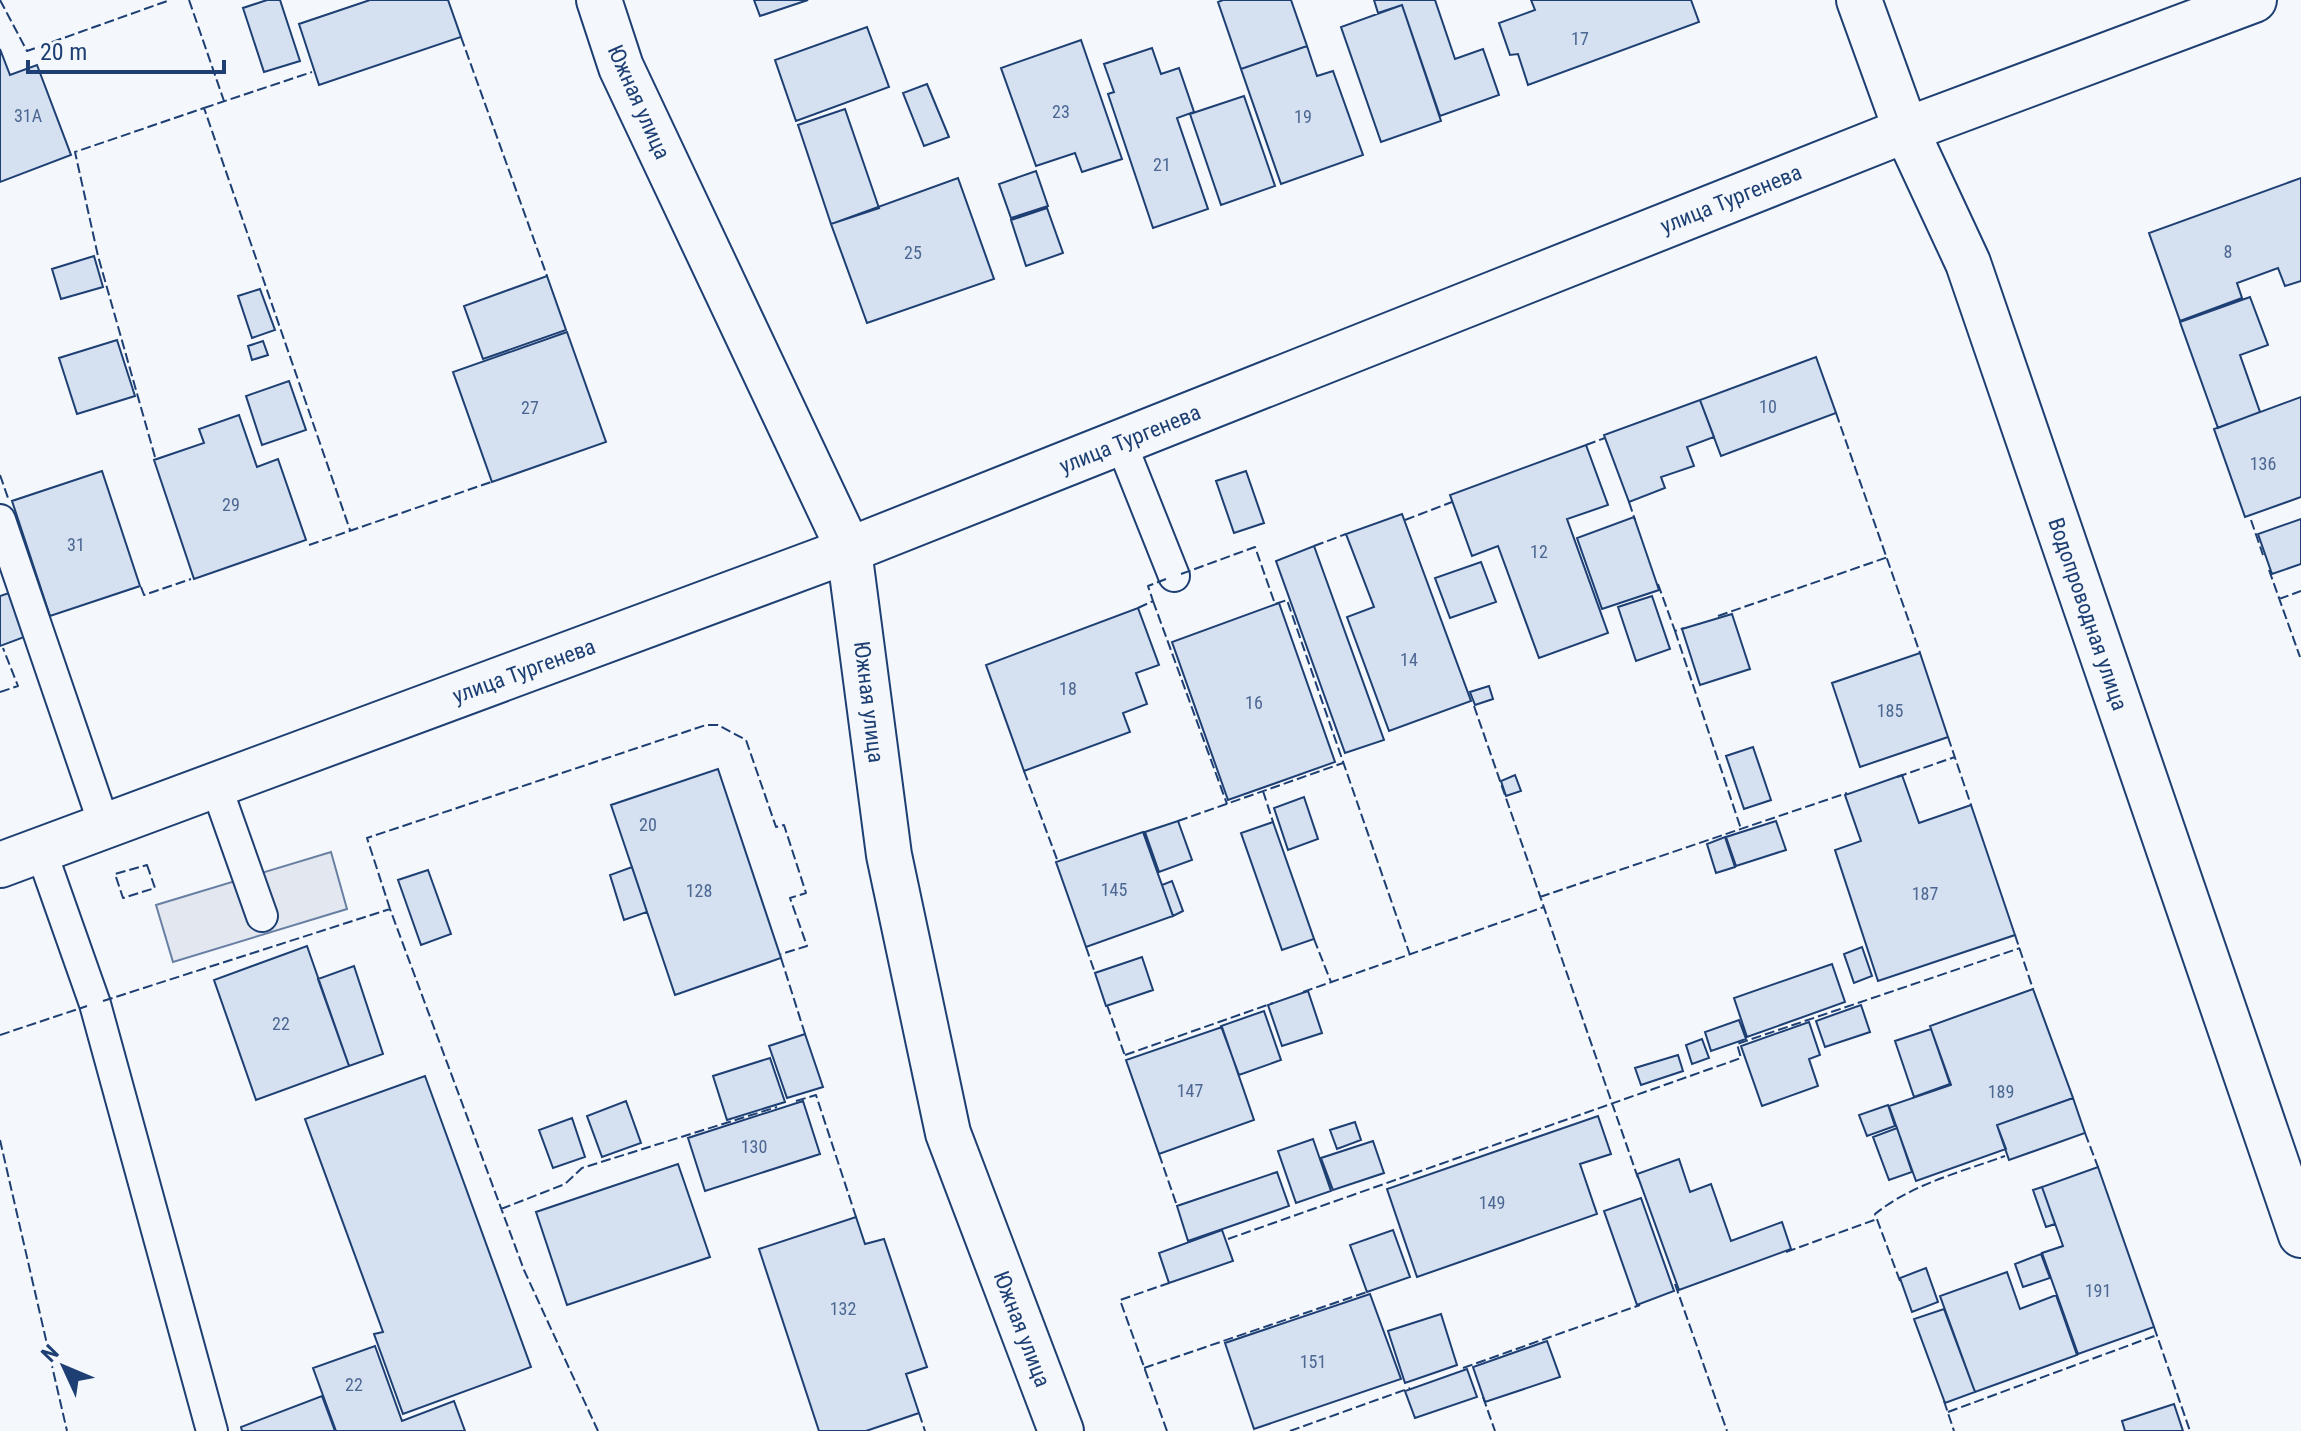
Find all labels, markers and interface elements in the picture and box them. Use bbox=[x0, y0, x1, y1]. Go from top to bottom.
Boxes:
scale bar bbox=[28, 24, 224, 74]
house number: 17 bbox=[1571, 28, 1589, 49]
text: 20 m bbox=[40, 38, 87, 66]
street label: Южная улица bbox=[603, 41, 675, 163]
house number: 23 bbox=[1052, 101, 1070, 122]
house number: 31А bbox=[14, 105, 43, 126]
house number: 19 bbox=[1294, 106, 1312, 127]
house number: 21 bbox=[1153, 154, 1171, 175]
street label: улица Тургенева bbox=[1657, 159, 1805, 239]
house number: 8 bbox=[2224, 241, 2232, 262]
house number: 25 bbox=[904, 242, 922, 263]
house number: 10 bbox=[1759, 396, 1777, 417]
house number: 27 bbox=[521, 397, 539, 418]
street label: улица Тургенева bbox=[1056, 399, 1204, 479]
house number: 136 bbox=[2250, 453, 2276, 474]
house number: 29 bbox=[222, 494, 240, 515]
street label: Водопроводная улица bbox=[2043, 514, 2133, 714]
house number: 31 bbox=[67, 534, 85, 555]
house number: 12 bbox=[1530, 541, 1548, 562]
street label: улица Тургенева bbox=[449, 634, 599, 708]
street label: Южная улица bbox=[849, 640, 889, 764]
house number: 14 bbox=[1400, 649, 1418, 670]
house number: 18 bbox=[1059, 678, 1077, 699]
house number: 16 bbox=[1245, 692, 1263, 713]
house number: 185 bbox=[1877, 700, 1903, 721]
house number: 20 bbox=[639, 814, 657, 835]
house number: 145 bbox=[1101, 879, 1127, 900]
house number: 128 bbox=[686, 880, 712, 901]
house number: 187 bbox=[1912, 883, 1938, 904]
house number: 22 bbox=[272, 1013, 290, 1034]
house number: 147 bbox=[1177, 1080, 1203, 1101]
house number: 189 bbox=[1988, 1081, 2014, 1102]
house number: 130 bbox=[741, 1136, 767, 1157]
house number: 149 bbox=[1479, 1192, 1505, 1213]
street label: Южная улица bbox=[988, 1268, 1056, 1390]
house number: 191 bbox=[2085, 1280, 2111, 1301]
house number: 132 bbox=[830, 1298, 856, 1319]
north arrow bbox=[24, 1327, 104, 1407]
text: N bbox=[36, 1340, 64, 1367]
house number: 151 bbox=[1300, 1351, 1326, 1372]
house number: 22 bbox=[345, 1374, 363, 1395]

